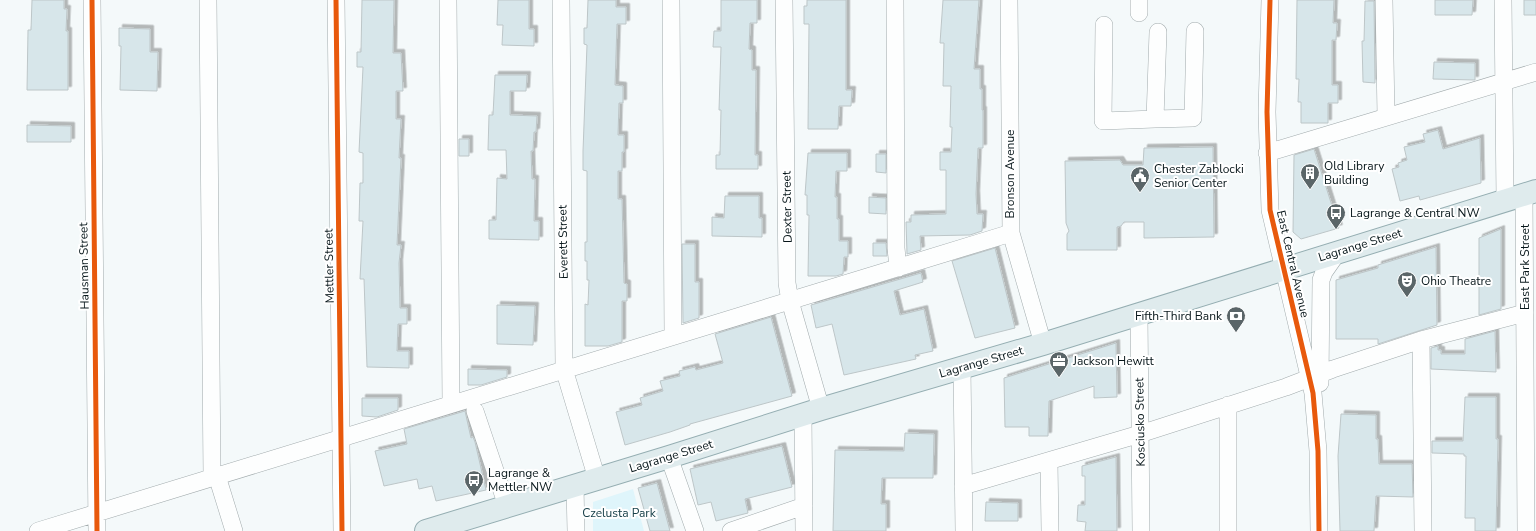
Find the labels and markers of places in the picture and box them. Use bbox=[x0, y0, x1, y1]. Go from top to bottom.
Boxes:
place label: Old Library Building bbox=[1324, 158, 1385, 188]
place label: Chester Zablocki Senior Center bbox=[1154, 161, 1244, 191]
building icon: Old Library Building bbox=[1299, 162, 1321, 190]
public building icon: Chester Zablocki Senior Center bbox=[1129, 165, 1151, 193]
bus stop icon: Lagrange & Central NW bbox=[1325, 202, 1347, 230]
place label: Lagrange & Central NW bbox=[1350, 205, 1480, 221]
theatre icon: Ohio Theatre bbox=[1396, 270, 1418, 298]
place label: Ohio Theatre bbox=[1421, 273, 1491, 289]
bank icon: Fifth-Third Bank bbox=[1225, 305, 1247, 333]
place label: Fifth-Third Bank bbox=[1135, 308, 1223, 324]
office icon: Jackson Hewitt bbox=[1048, 350, 1070, 378]
place label: Jackson Hewitt bbox=[1072, 353, 1154, 369]
place label: Lagrange & Mettler NW bbox=[488, 465, 552, 495]
bus stop icon: Lagrange & Mettler NW bbox=[463, 469, 485, 497]

